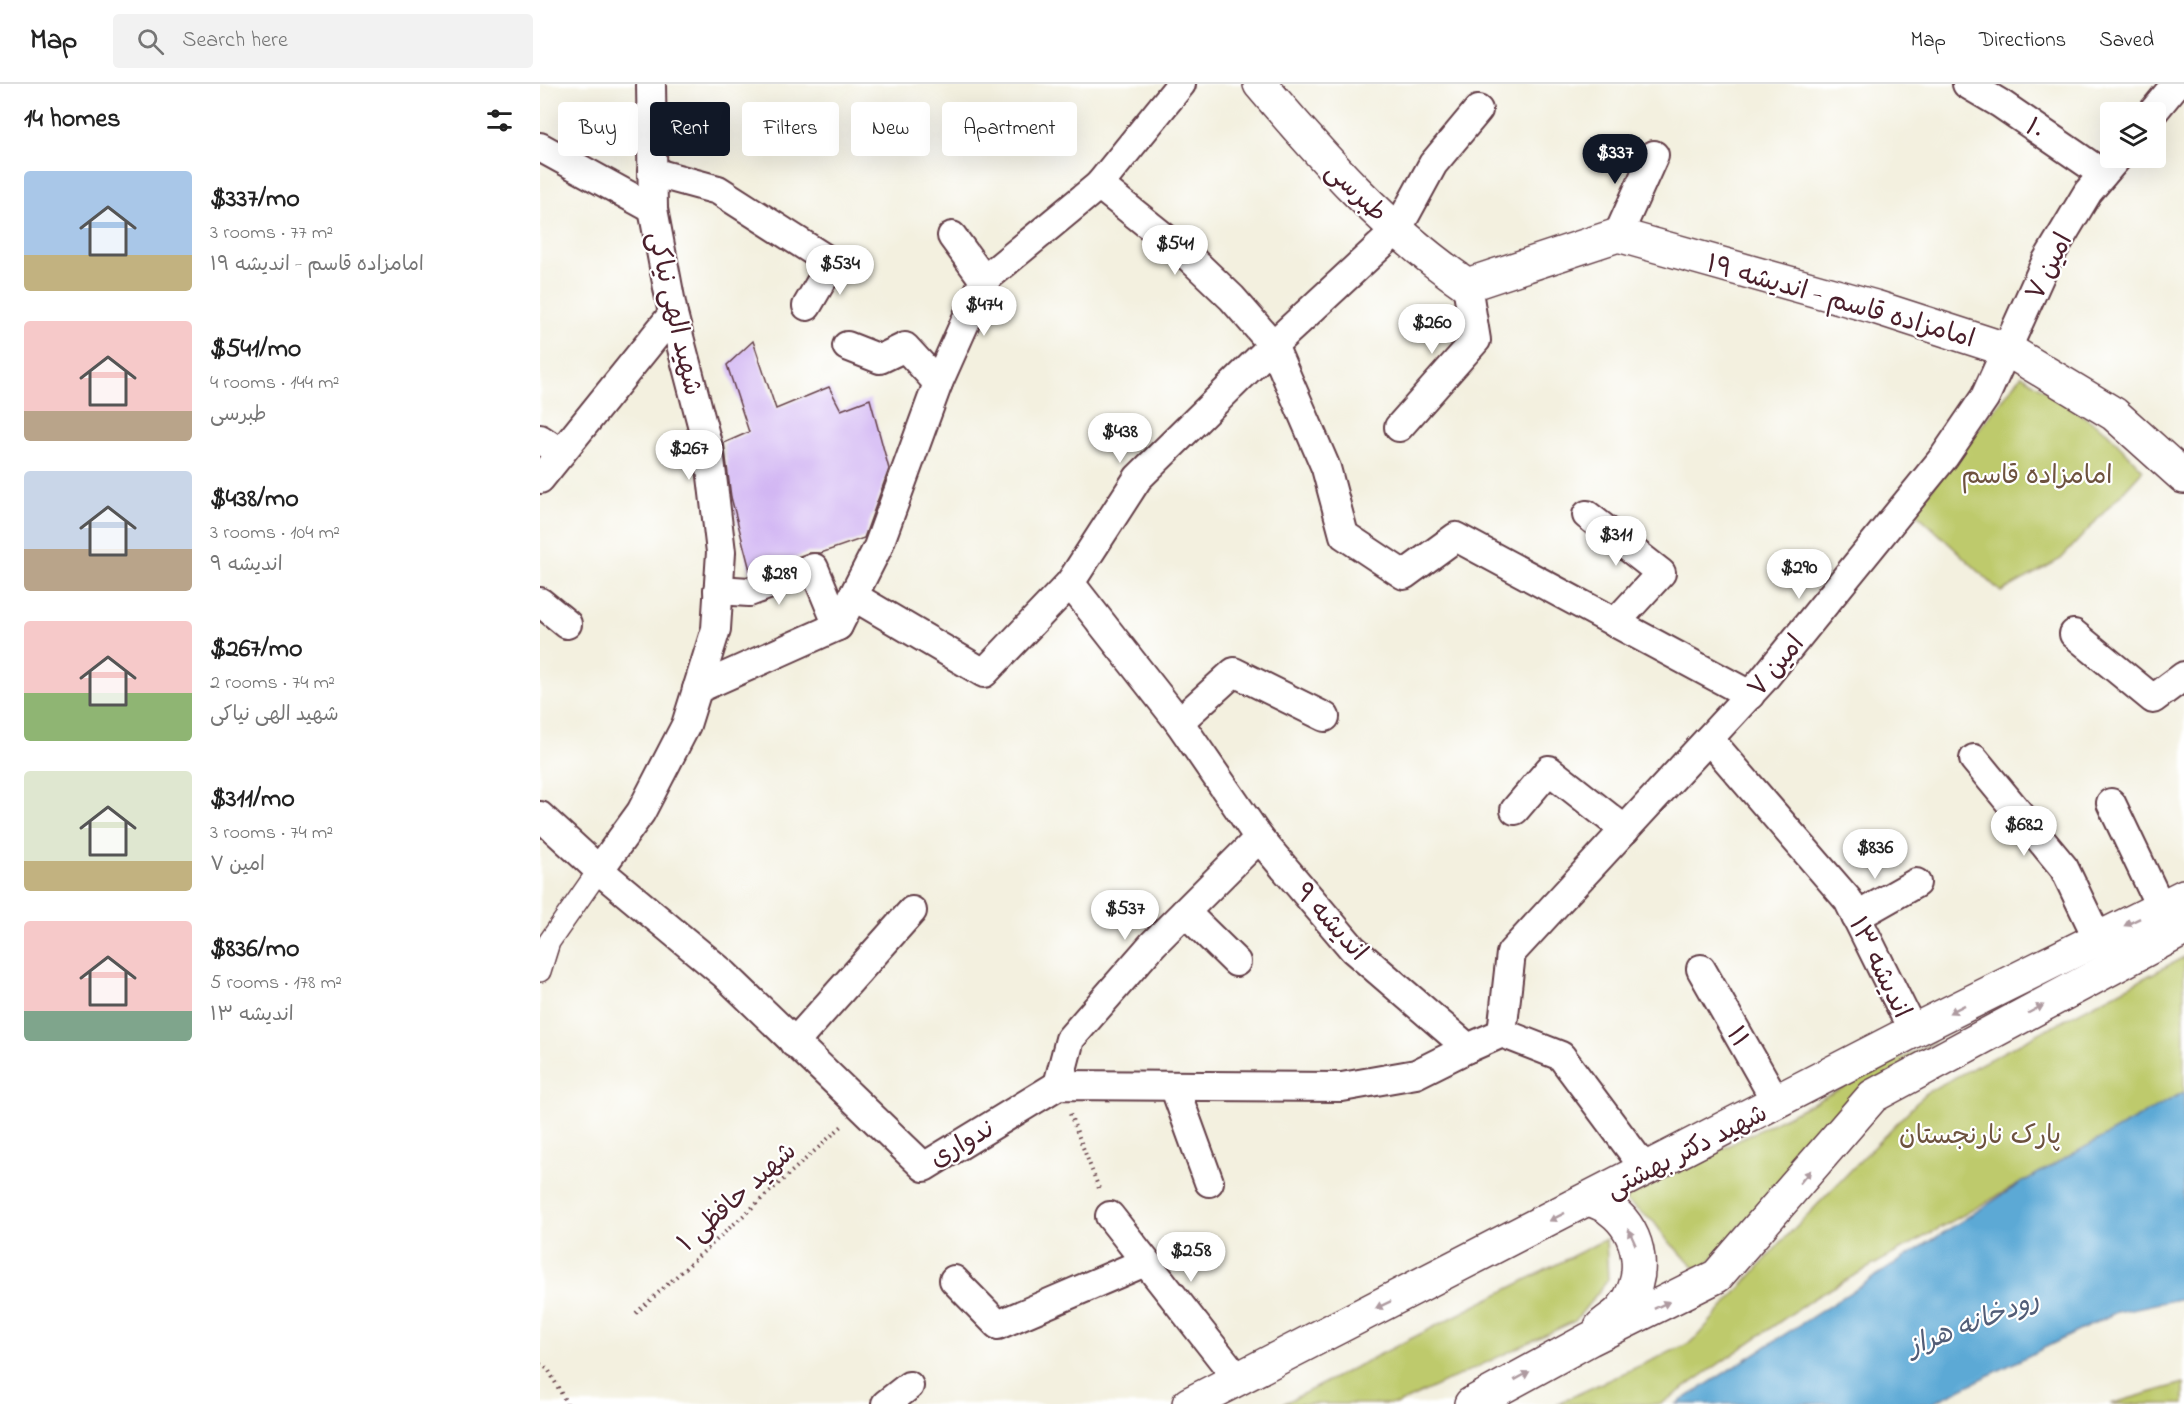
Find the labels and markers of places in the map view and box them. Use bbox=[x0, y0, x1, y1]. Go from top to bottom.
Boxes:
pin: $337 bbox=[1579, 134, 1651, 185]
pin: $541 bbox=[1139, 225, 1211, 276]
pin: $534 bbox=[804, 245, 876, 296]
pin: $474 bbox=[948, 286, 1020, 337]
pin: $260 bbox=[1396, 304, 1468, 355]
pin: $438 bbox=[1084, 413, 1156, 464]
pin: $267 bbox=[653, 430, 725, 481]
pin: $311 bbox=[1580, 516, 1652, 567]
pin: $290 bbox=[1763, 549, 1835, 600]
pin: $289 bbox=[743, 555, 815, 606]
pin: $682 bbox=[1988, 806, 2060, 857]
pin: $836 bbox=[1839, 829, 1911, 880]
pin: $537 bbox=[1089, 890, 1161, 941]
pin: $258 bbox=[1155, 1232, 1227, 1283]

